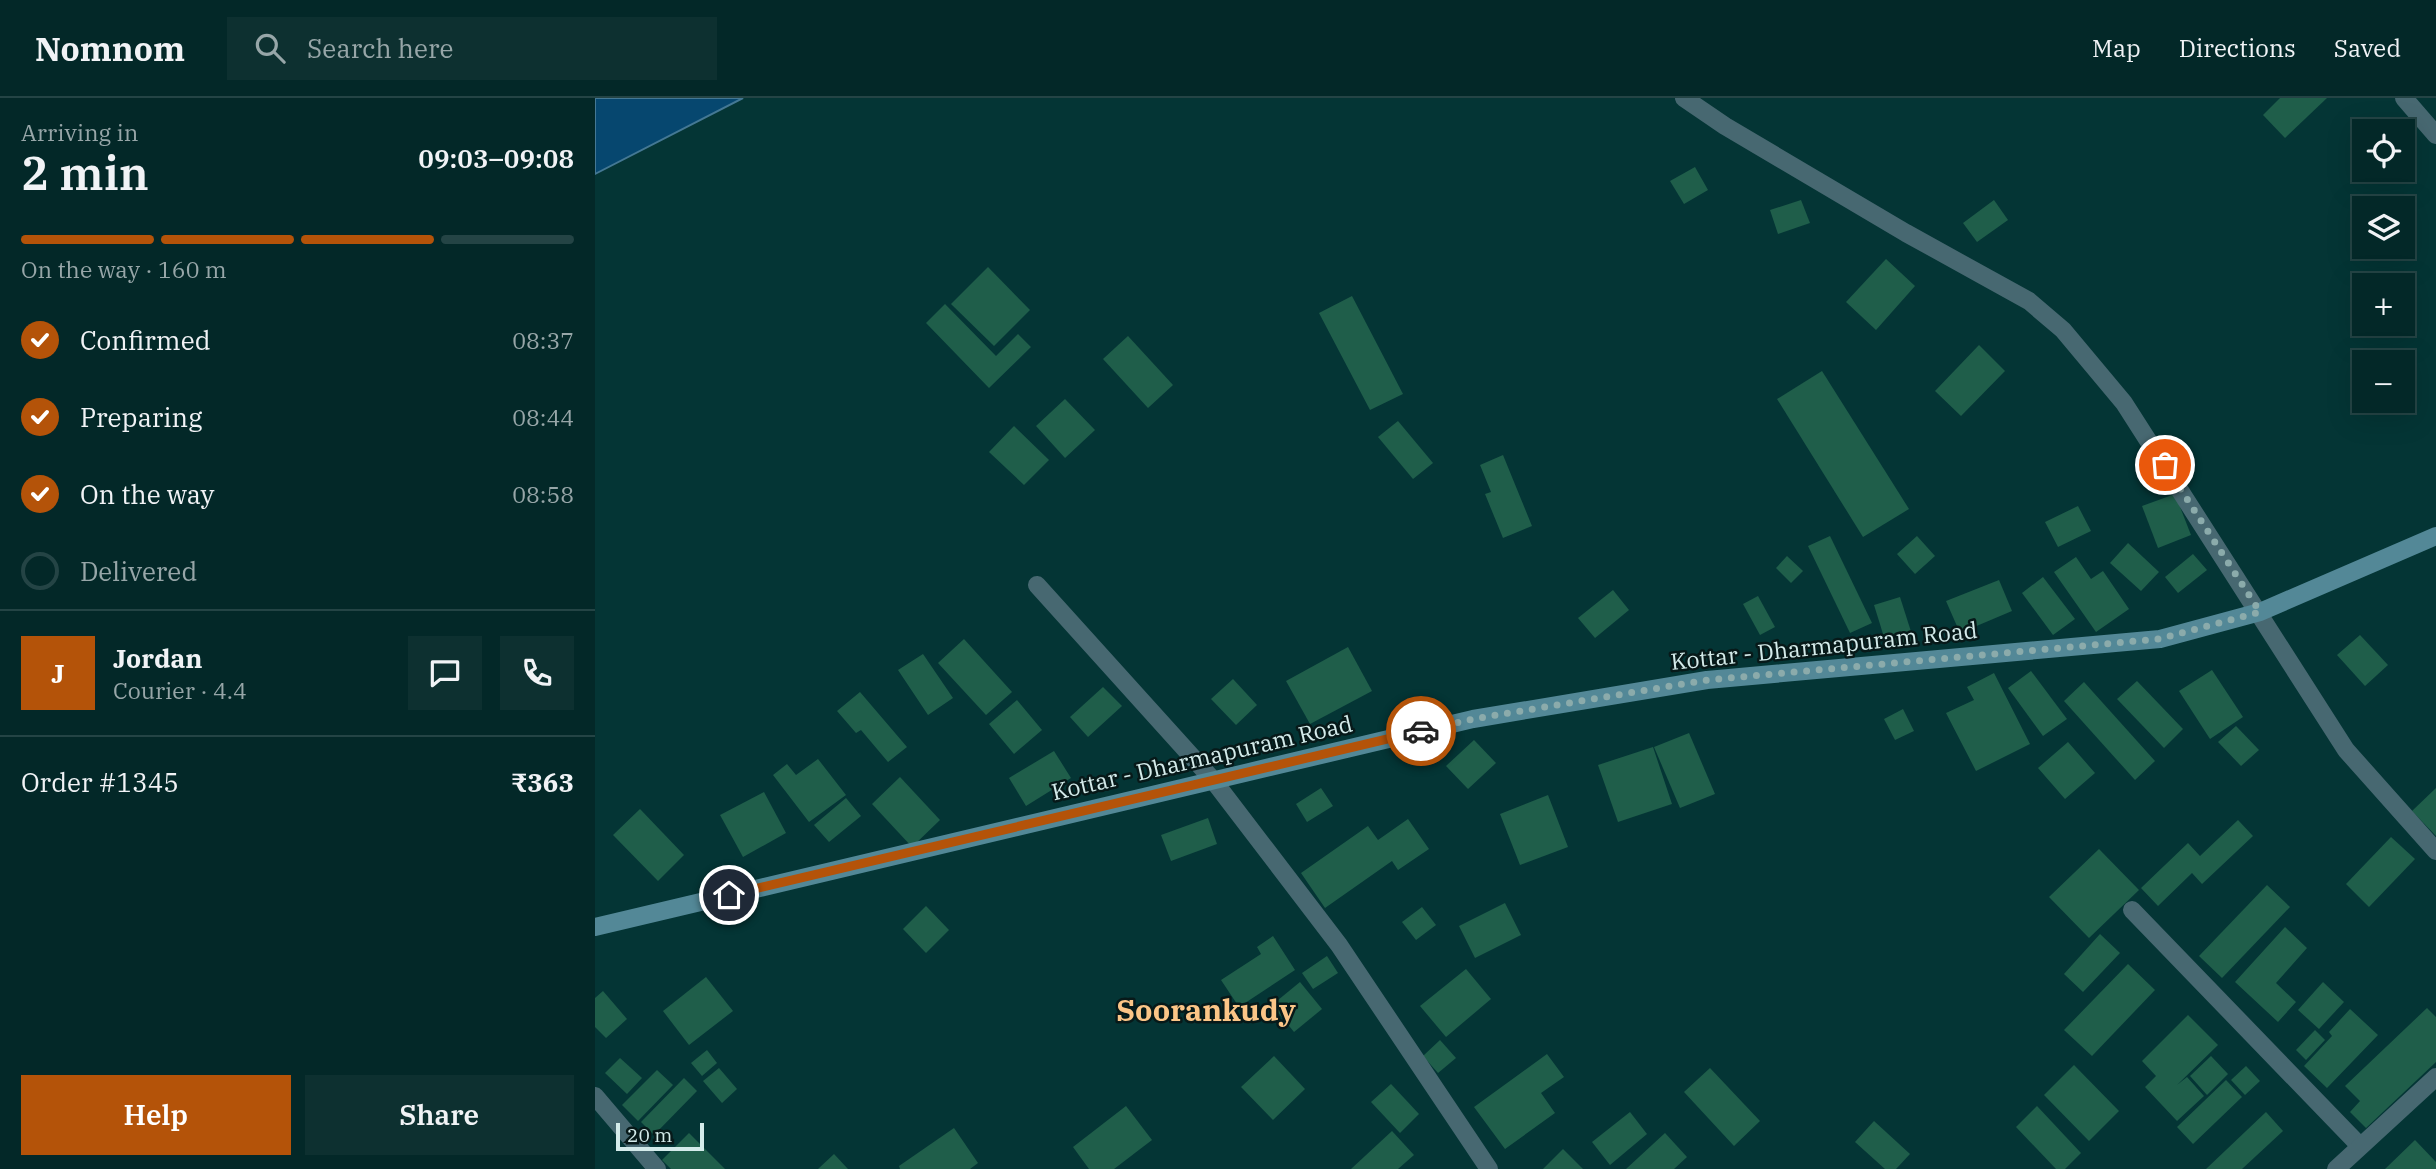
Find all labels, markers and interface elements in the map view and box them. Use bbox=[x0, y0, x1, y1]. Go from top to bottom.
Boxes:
search box bbox=[227, 17, 717, 80]
text: Nomnom bbox=[35, 27, 185, 70]
icon: search bbox=[251, 29, 289, 67]
text: Search here bbox=[307, 31, 453, 65]
text: Map bbox=[2092, 32, 2141, 64]
text: Directions bbox=[2179, 32, 2296, 64]
text: Saved bbox=[2334, 32, 2401, 64]
text: Arriving in bbox=[21, 117, 138, 147]
map controls bbox=[2352, 119, 2415, 413]
button: locate bbox=[2352, 119, 2415, 182]
text: 09:03–09:08 bbox=[418, 141, 574, 175]
text: 2 min bbox=[21, 143, 149, 203]
button: layers bbox=[2352, 196, 2415, 259]
text: On the way · 160 m bbox=[21, 254, 227, 284]
button: + bbox=[2352, 273, 2415, 336]
icon: check bbox=[21, 321, 59, 359]
text: Confirmed bbox=[80, 323, 211, 357]
text: 08:37 bbox=[512, 325, 574, 355]
button: − bbox=[2352, 350, 2415, 413]
icon: check bbox=[21, 398, 59, 436]
text: Preparing bbox=[80, 400, 202, 434]
text: 08:44 bbox=[512, 402, 574, 432]
pin bbox=[2135, 435, 2195, 495]
icon: bag bbox=[2146, 446, 2184, 484]
icon: check bbox=[21, 475, 59, 513]
text: On the way bbox=[80, 477, 214, 511]
text: 08:58 bbox=[512, 479, 574, 509]
text: Delivered bbox=[80, 554, 197, 588]
street label: Kottar - Dharmapuram Road bbox=[1669, 614, 1979, 676]
button: chat bbox=[408, 636, 482, 710]
button: phone bbox=[500, 636, 574, 710]
text: Jordan bbox=[113, 641, 203, 675]
text: J bbox=[51, 656, 65, 690]
text: Courier · 4.4 bbox=[113, 675, 247, 705]
courier bbox=[1386, 696, 1456, 766]
street label: Kottar - Dharmapuram Road bbox=[1048, 708, 1355, 806]
icon: car bbox=[1402, 712, 1440, 750]
text: Order #1345 bbox=[21, 765, 179, 799]
text: ₹363 bbox=[511, 765, 574, 799]
pin bbox=[699, 865, 759, 925]
icon: home bbox=[710, 876, 748, 914]
district label: Soorankudy bbox=[1116, 990, 1296, 1029]
button: Help bbox=[21, 1075, 291, 1155]
button: Share bbox=[305, 1075, 574, 1155]
scale bar bbox=[616, 1120, 703, 1152]
text: 20 m bbox=[627, 1123, 672, 1147]

